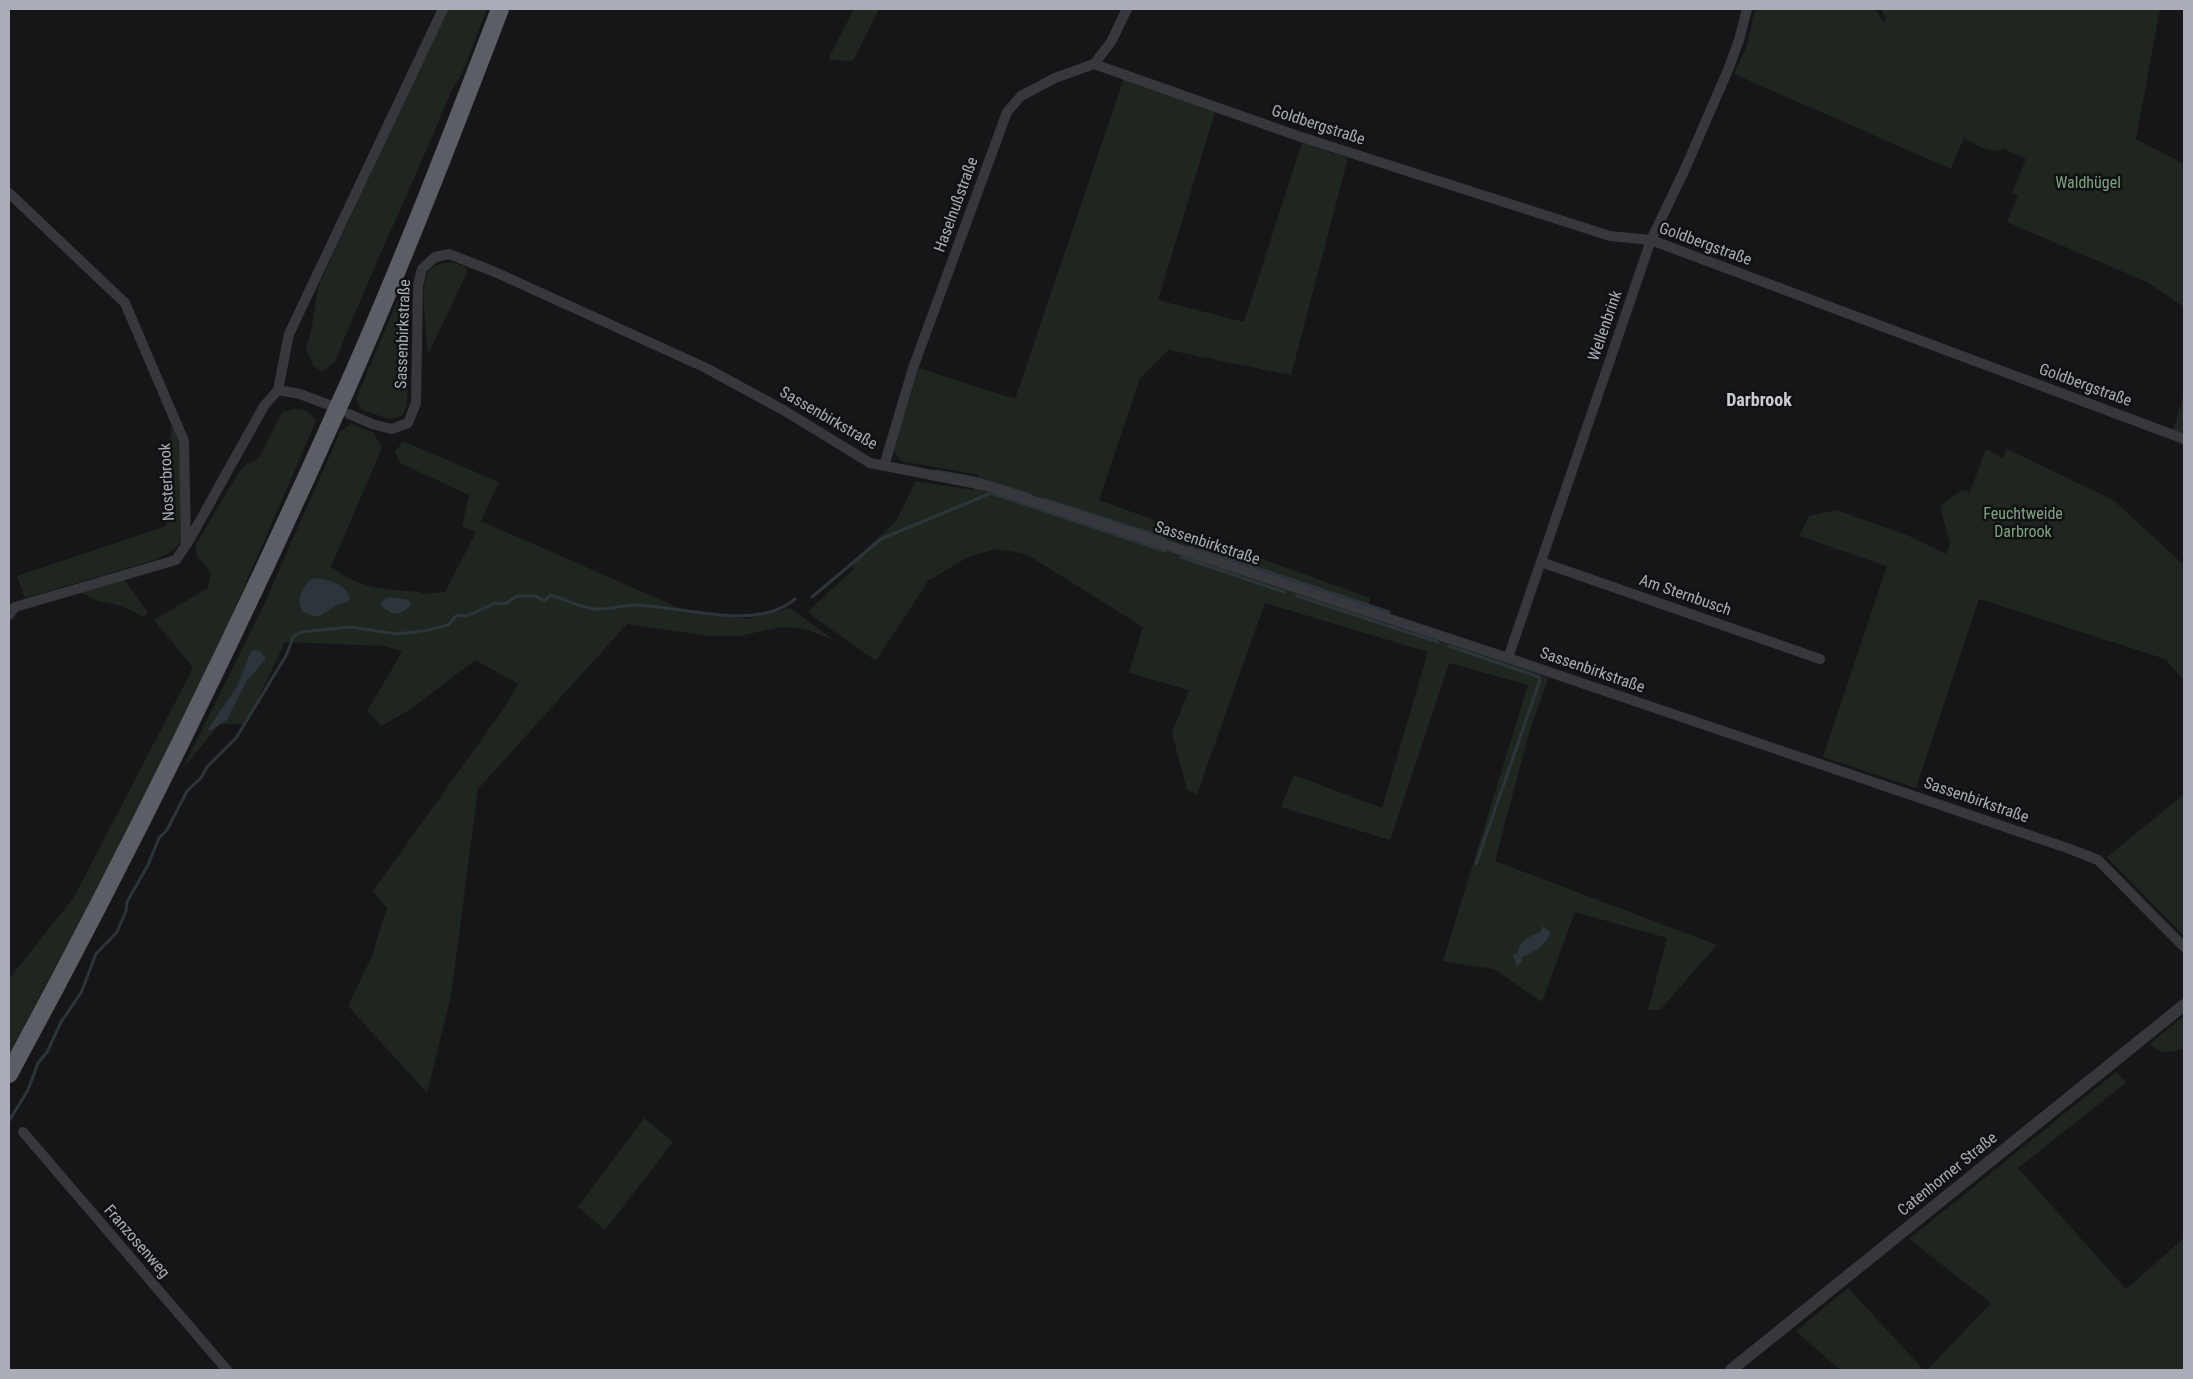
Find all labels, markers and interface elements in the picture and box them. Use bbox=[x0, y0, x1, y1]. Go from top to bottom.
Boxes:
street label: Goldbergstraße bbox=[1269, 102, 1367, 150]
street label: Haselnußstraße bbox=[931, 155, 983, 255]
park label: Waldhügel bbox=[2055, 174, 2121, 194]
street label: Goldbergstraße bbox=[1656, 219, 1754, 271]
street label: Sassenbirkstraße bbox=[392, 279, 416, 389]
street label: Wellenbrink bbox=[1585, 288, 1627, 364]
street label: Goldbergstraße bbox=[2036, 360, 2134, 412]
street label: Sassenbirkstraße bbox=[776, 383, 880, 455]
district label: Darbrook bbox=[1726, 390, 1792, 412]
street label: Nosterbrook bbox=[156, 442, 180, 522]
park label: Feuchtweide Darbrook bbox=[1983, 505, 2063, 543]
street label: Sassenbirkstraße bbox=[1152, 518, 1262, 570]
street label: Am Sternbusch bbox=[1636, 571, 1734, 621]
street label: Sassenbirkstraße bbox=[1537, 644, 1647, 698]
street label: Sassenbirkstraße bbox=[1921, 774, 2031, 828]
street label: Catenhorner Straße bbox=[1894, 1129, 2002, 1221]
street label: Franzosenweg bbox=[99, 1201, 173, 1283]

